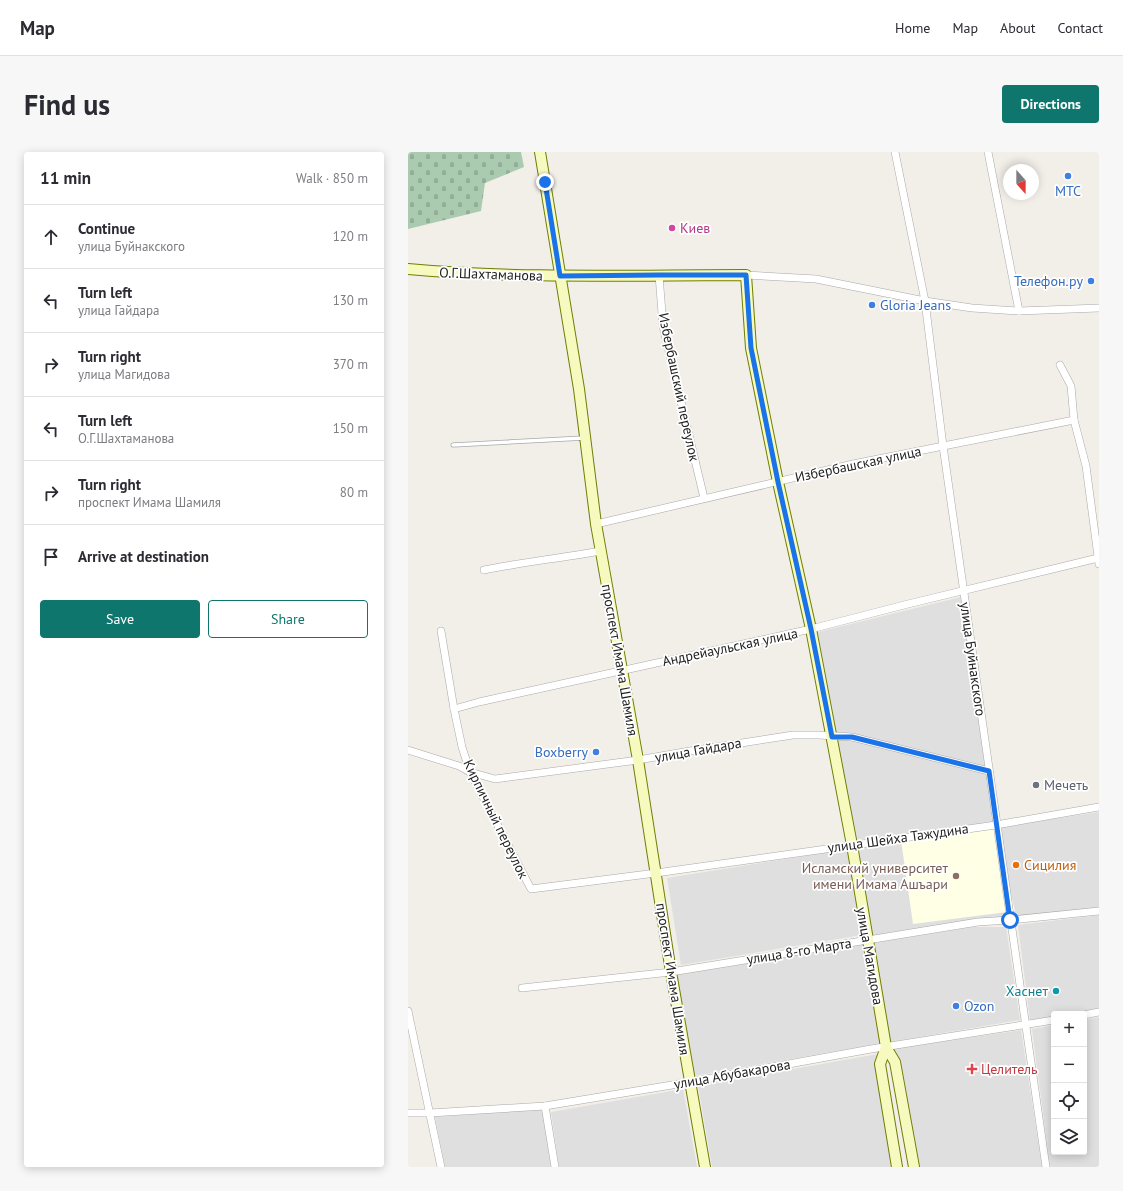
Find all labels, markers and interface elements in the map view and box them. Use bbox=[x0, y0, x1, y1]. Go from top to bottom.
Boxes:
text: Map bbox=[20, 16, 55, 40]
text: Home bbox=[895, 19, 930, 37]
text: Map bbox=[952, 19, 978, 37]
text: About bbox=[1000, 19, 1036, 37]
text: Contact bbox=[1058, 19, 1103, 37]
button: Directions bbox=[1002, 85, 1099, 123]
text: Find us bbox=[24, 86, 110, 123]
north arrow bbox=[1003, 164, 1039, 200]
text: 11 min bbox=[40, 167, 91, 189]
text: Walk · 850 m bbox=[296, 170, 368, 187]
marker: МТС bbox=[1063, 171, 1073, 181]
route end bbox=[536, 173, 554, 191]
place label: МТС bbox=[1055, 182, 1081, 200]
text: Continue bbox=[78, 219, 135, 238]
place label: Киев bbox=[680, 219, 710, 237]
marker: Киев bbox=[667, 223, 677, 233]
icon: ahead bbox=[40, 226, 62, 248]
text: 120 m bbox=[333, 228, 368, 245]
text: улица Буйнакского bbox=[78, 238, 185, 255]
street label: О.Г.Шахтаманова bbox=[439, 263, 543, 285]
place label: Телефон.ру bbox=[1014, 272, 1083, 290]
marker: Телефон.ру bbox=[1086, 276, 1096, 286]
text: Turn left bbox=[78, 283, 132, 302]
icon: left bbox=[40, 290, 62, 312]
text: 130 m bbox=[333, 292, 368, 309]
place label: Gloria Jeans bbox=[880, 296, 951, 314]
marker: Gloria Jeans bbox=[867, 300, 877, 310]
text: улица Гайдара bbox=[78, 302, 159, 319]
street label: Избербашский переулок bbox=[654, 311, 704, 463]
text: Turn right bbox=[78, 347, 141, 366]
icon: right bbox=[40, 354, 62, 376]
text: 370 m bbox=[333, 356, 368, 373]
text: улица Магидова bbox=[78, 366, 170, 383]
text: Turn left bbox=[78, 411, 132, 430]
icon: left bbox=[40, 418, 62, 440]
text: 150 m bbox=[333, 420, 368, 437]
text: О.Г.Шахтаманова bbox=[78, 430, 174, 447]
street label: Избербашская улица bbox=[793, 442, 923, 486]
text: Turn right bbox=[78, 475, 141, 494]
icon: right bbox=[40, 482, 62, 504]
text: 80 m bbox=[340, 484, 368, 501]
text: проспект Имама Шамиля bbox=[78, 494, 221, 511]
icon: arrive bbox=[40, 546, 62, 568]
text: Arrive at destination bbox=[78, 547, 209, 566]
street label: проспект Имама Шамиля bbox=[598, 583, 642, 737]
button: Save bbox=[40, 600, 200, 638]
button: Share bbox=[208, 600, 368, 638]
street label: улица Буйнакского bbox=[956, 601, 990, 717]
street label: Андрейаульская улица bbox=[660, 624, 800, 670]
street label: улица Гайдара bbox=[653, 734, 743, 766]
place label: Boxberry bbox=[535, 743, 588, 761]
marker: Boxberry bbox=[591, 747, 601, 757]
street label: Кирпичный переулок bbox=[459, 756, 533, 882]
place label: Мечеть bbox=[1044, 776, 1089, 794]
marker: Мечеть bbox=[1031, 780, 1041, 790]
street label: улица Шейха Тажудина bbox=[826, 819, 970, 857]
place label: Сицилия bbox=[1024, 856, 1076, 874]
place label: Исламский университет имени Имама Ашъари bbox=[802, 859, 948, 893]
marker: Сицилия bbox=[1011, 860, 1021, 870]
marker: Исламский университет имени Имама Ашъари bbox=[951, 871, 961, 881]
street label: проспект Имама Шамиля bbox=[652, 902, 694, 1056]
street label: улица Магидова bbox=[853, 906, 887, 1006]
route start bbox=[1001, 911, 1019, 929]
street label: улица 8-го Марта bbox=[745, 934, 853, 968]
place label: Хаснет bbox=[1006, 982, 1048, 1000]
marker: Хаснет bbox=[1051, 986, 1061, 996]
place label: Ozon bbox=[964, 997, 994, 1015]
marker: Ozon bbox=[951, 1001, 961, 1011]
map controls bbox=[1051, 1011, 1087, 1155]
button: + bbox=[1051, 1011, 1087, 1047]
button: − bbox=[1051, 1047, 1087, 1083]
street label: улица Абубакарова bbox=[672, 1055, 792, 1093]
place label: Целитель bbox=[981, 1060, 1038, 1078]
marker: Целитель bbox=[966, 1063, 978, 1075]
button: locate bbox=[1051, 1083, 1087, 1119]
button: layers bbox=[1051, 1119, 1087, 1155]

